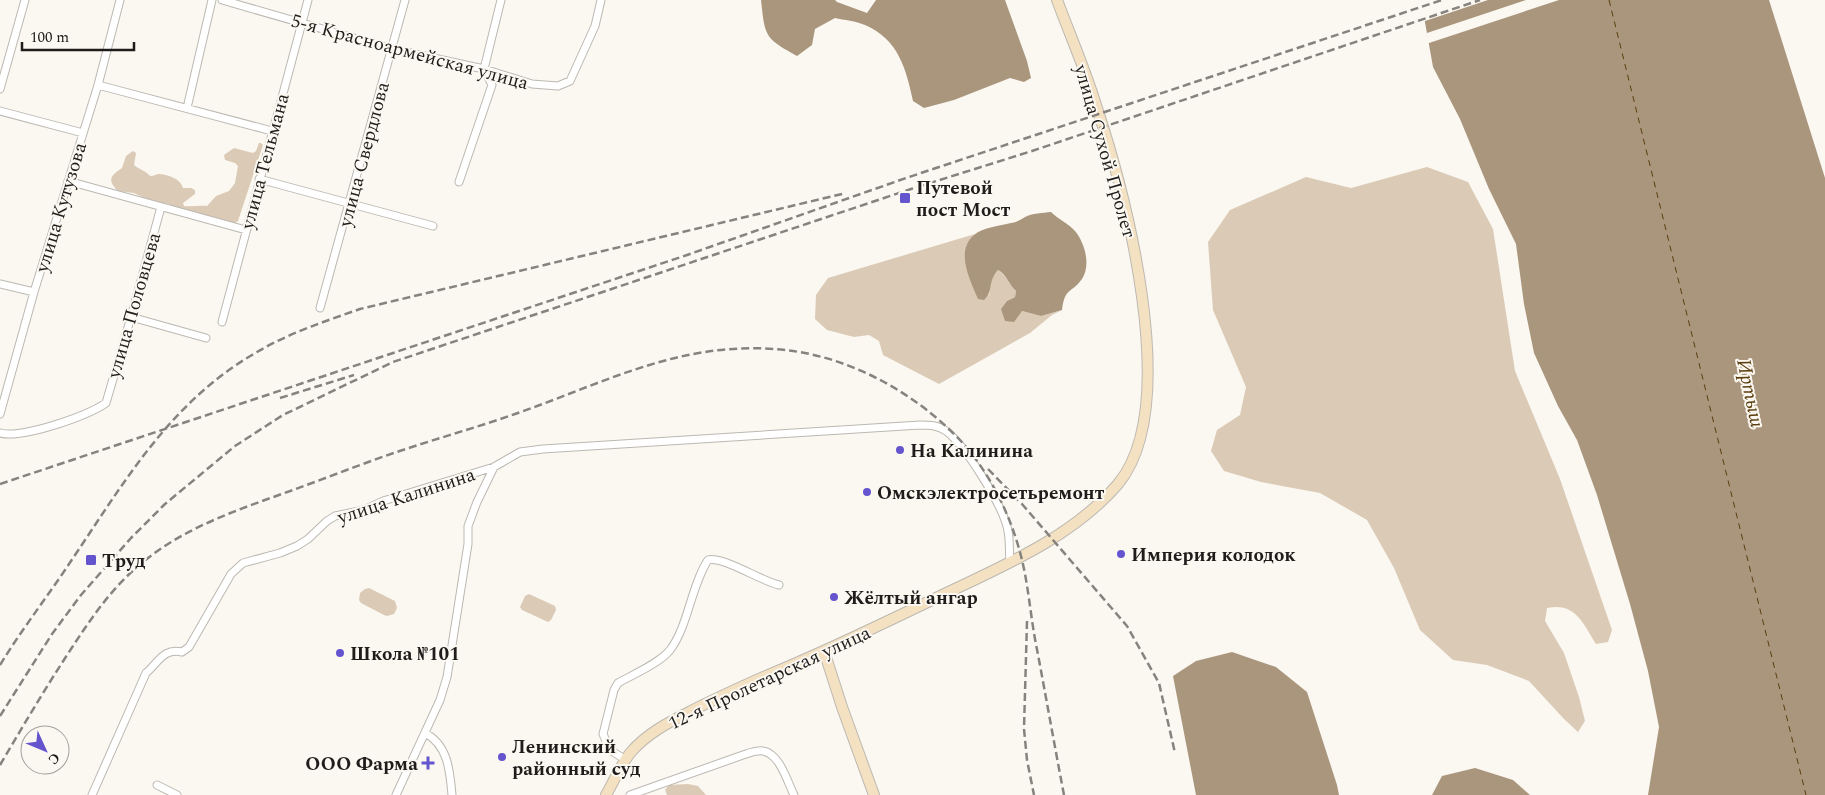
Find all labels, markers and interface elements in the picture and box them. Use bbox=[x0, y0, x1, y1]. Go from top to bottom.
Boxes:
street label: 5-я Красноармейская улица bbox=[288, 7, 532, 98]
scale bar bbox=[22, 20, 135, 52]
text: 100 m bbox=[30, 26, 69, 49]
street label: улица Сухой Пролет bbox=[1066, 60, 1143, 242]
street label: улица Свердлова bbox=[331, 78, 398, 231]
street label: улица Тельмана bbox=[233, 89, 298, 234]
street label: улица Кутузова bbox=[28, 138, 95, 277]
place label: Путевой пост Мост bbox=[916, 174, 1011, 225]
marker: Путевой пост Мост bbox=[898, 191, 912, 205]
street label: улица Половцева bbox=[99, 228, 169, 383]
water label: Иртыш bbox=[1728, 356, 1772, 430]
place label: На Калинина bbox=[910, 437, 1033, 466]
marker: На Калинина bbox=[894, 444, 906, 456]
street label: улица Калинина bbox=[333, 460, 480, 533]
place label: Омскэлектросетьремонт bbox=[877, 479, 1105, 508]
marker: Омскэлектросетьремонт bbox=[861, 486, 873, 498]
place label: Империя колодок bbox=[1131, 541, 1296, 570]
place label: Труд bbox=[102, 547, 145, 576]
marker: Империя колодок bbox=[1115, 548, 1127, 560]
marker: Труд bbox=[84, 553, 98, 567]
place label: Жёлтый ангар bbox=[844, 584, 978, 613]
marker: Жёлтый ангар bbox=[828, 591, 840, 603]
street label: 12-я Пролетарская улица bbox=[663, 618, 876, 738]
place label: Школа №101 bbox=[350, 640, 460, 669]
marker: Школа №101 bbox=[334, 647, 346, 659]
north arrow bbox=[20, 725, 70, 775]
place label: Ленинский районный суд bbox=[512, 733, 640, 784]
text: С bbox=[43, 748, 65, 770]
place label: ООО Фарма bbox=[305, 750, 418, 779]
marker: Ленинский районный суд bbox=[496, 751, 508, 763]
marker: ООО Фарма bbox=[422, 757, 434, 769]

